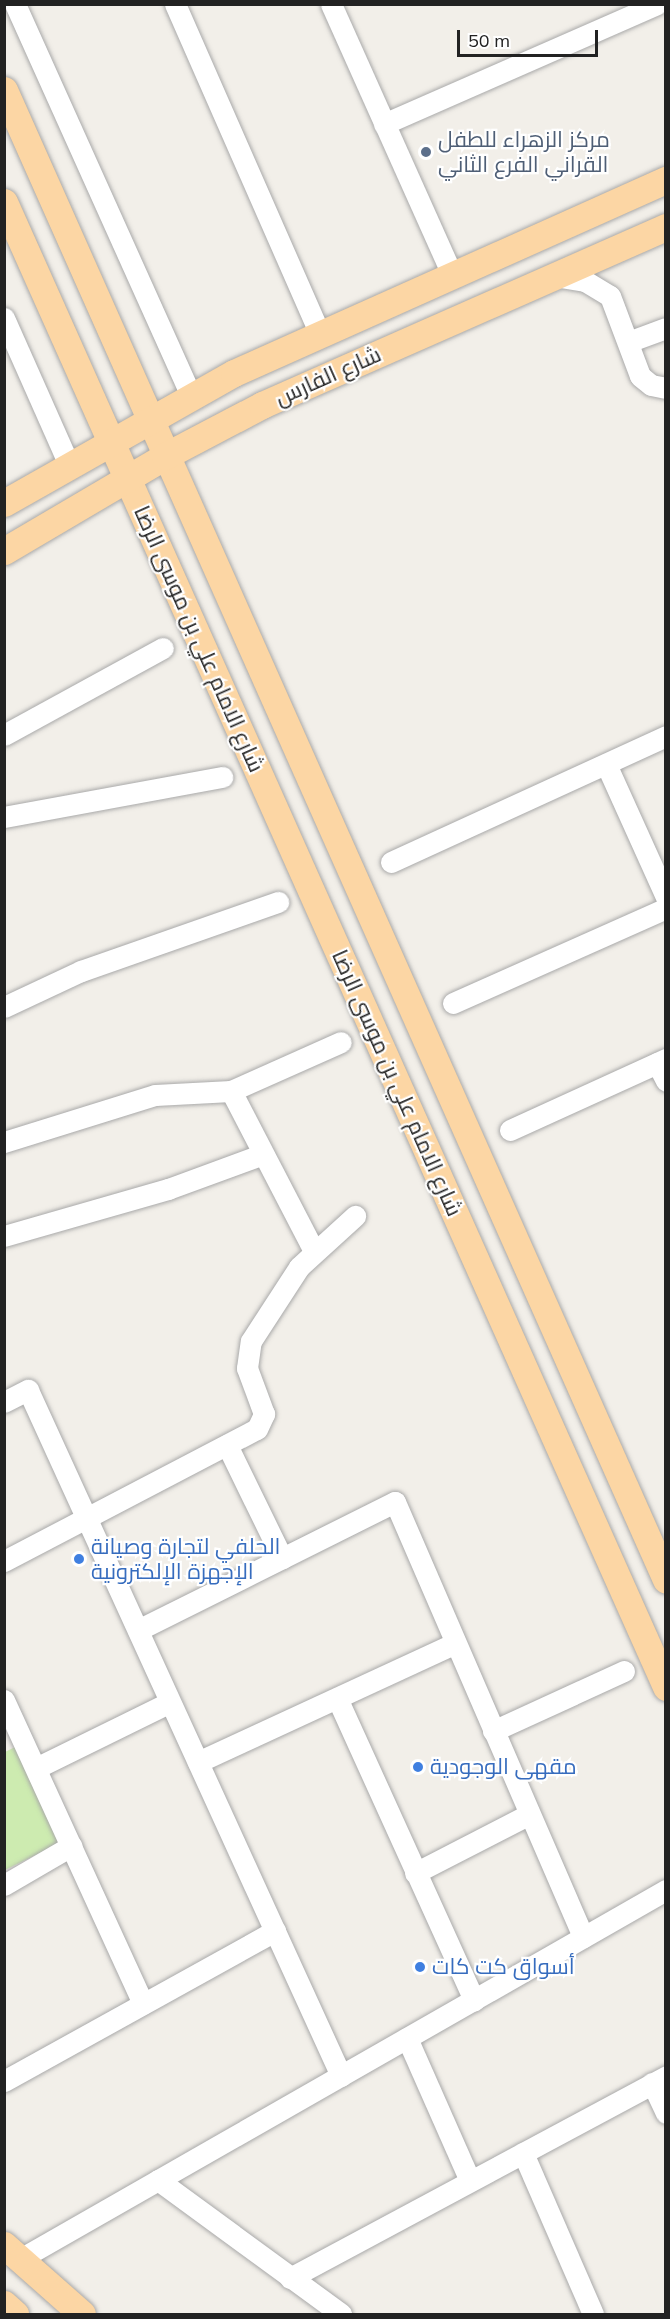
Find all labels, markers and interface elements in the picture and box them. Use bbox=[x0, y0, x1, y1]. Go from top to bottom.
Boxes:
scale bar bbox=[460, 18, 601, 56]
text: 50 m bbox=[468, 29, 510, 52]
place label: مركز الزهراء للطفل القراني الفرع الثاني bbox=[438, 126, 610, 178]
marker: مركز الزهراء للطفل القراني الفرع الثاني bbox=[419, 145, 433, 159]
street label: شارع الفارس bbox=[271, 341, 385, 411]
street label: شارع الامام علي بن موسى الرضا bbox=[128, 502, 270, 776]
street label: شارع الامام علي بن موسى الرضا bbox=[326, 946, 468, 1220]
place label: الحلفي لتجارة وصيانة الإجهزة الإلكترونية bbox=[91, 1533, 280, 1585]
marker: الحلفي لتجارة وصيانة الإجهزة الإلكترونية bbox=[72, 1552, 86, 1566]
place label: مقهى الوجودية bbox=[430, 1754, 577, 1780]
marker: مقهى الوجودية bbox=[411, 1760, 425, 1774]
place label: أسواق كت كات bbox=[432, 1954, 575, 1980]
marker: أسواق كت كات bbox=[413, 1960, 427, 1974]

